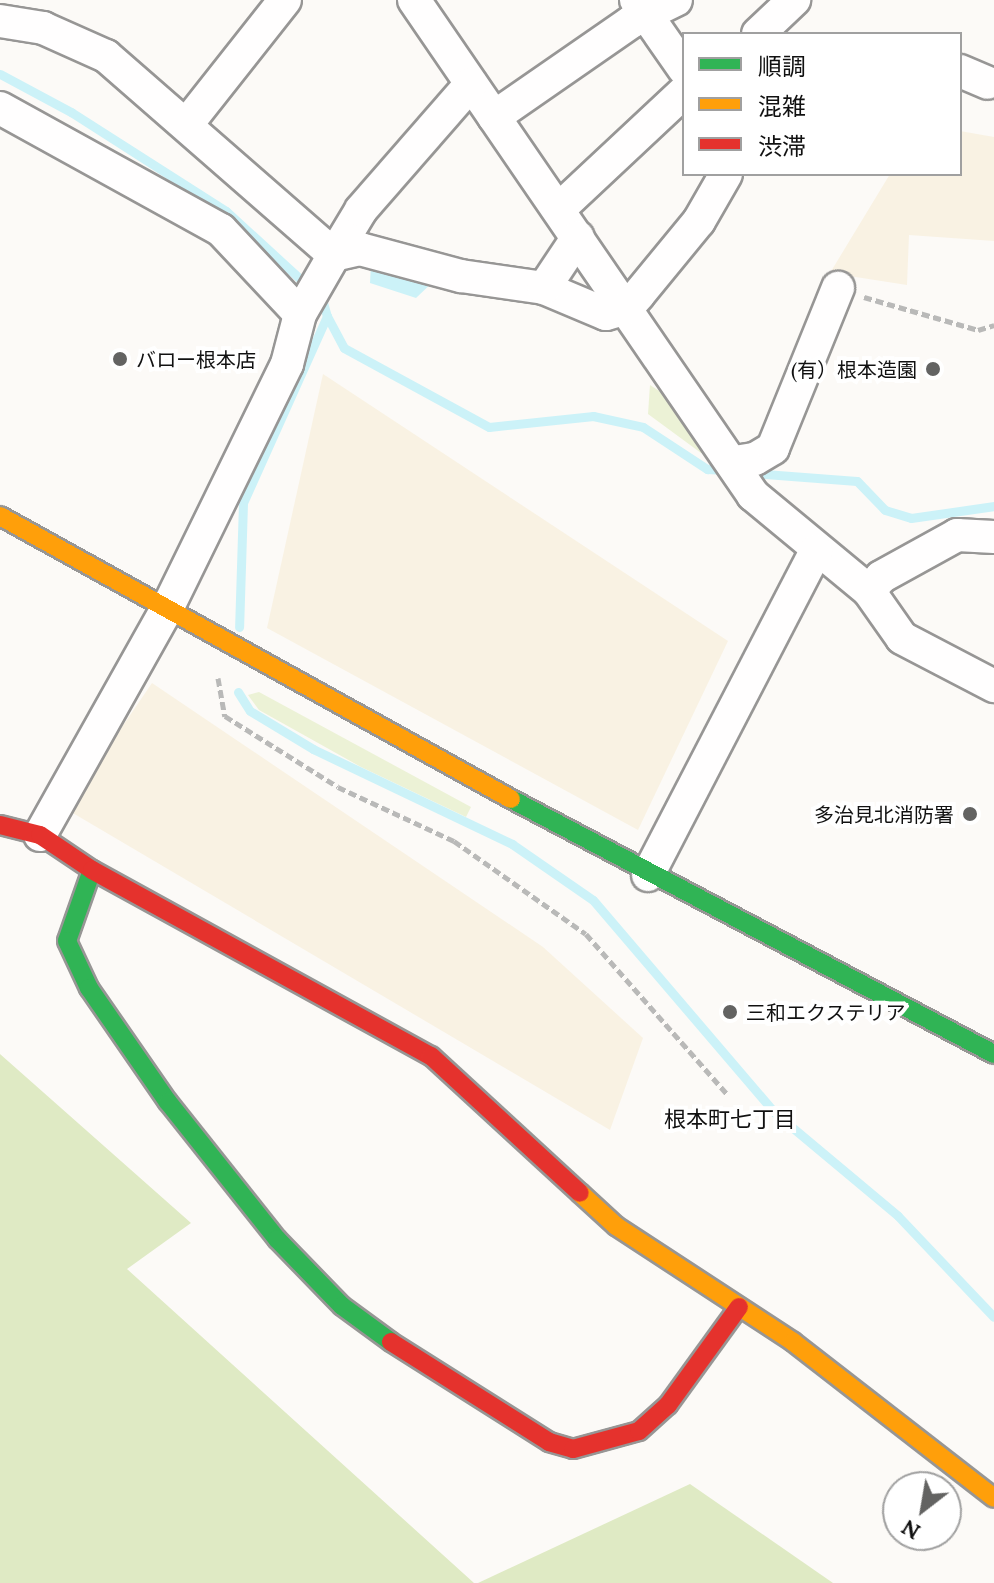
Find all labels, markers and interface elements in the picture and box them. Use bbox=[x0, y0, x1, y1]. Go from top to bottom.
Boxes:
legend bbox=[682, 32, 962, 176]
text: 順調 bbox=[758, 51, 806, 82]
text: 混雑 bbox=[758, 91, 806, 122]
text: 渋滞 bbox=[758, 131, 806, 162]
place label: バロー根本店 bbox=[136, 347, 256, 371]
marker: バロー根本店 bbox=[111, 350, 129, 368]
place label: (有）根本造園 bbox=[791, 357, 917, 381]
marker: (有）根本造園 bbox=[924, 360, 942, 378]
place label: 多治見北消防署 bbox=[814, 802, 954, 826]
marker: 多治見北消防署 bbox=[961, 805, 979, 823]
place label: 三和エクステリア bbox=[746, 1000, 906, 1024]
marker: 三和エクステリア bbox=[721, 1003, 739, 1021]
district label: 根本町七丁目 bbox=[664, 1107, 796, 1133]
north arrow bbox=[882, 1471, 962, 1551]
text: N bbox=[896, 1513, 925, 1546]

